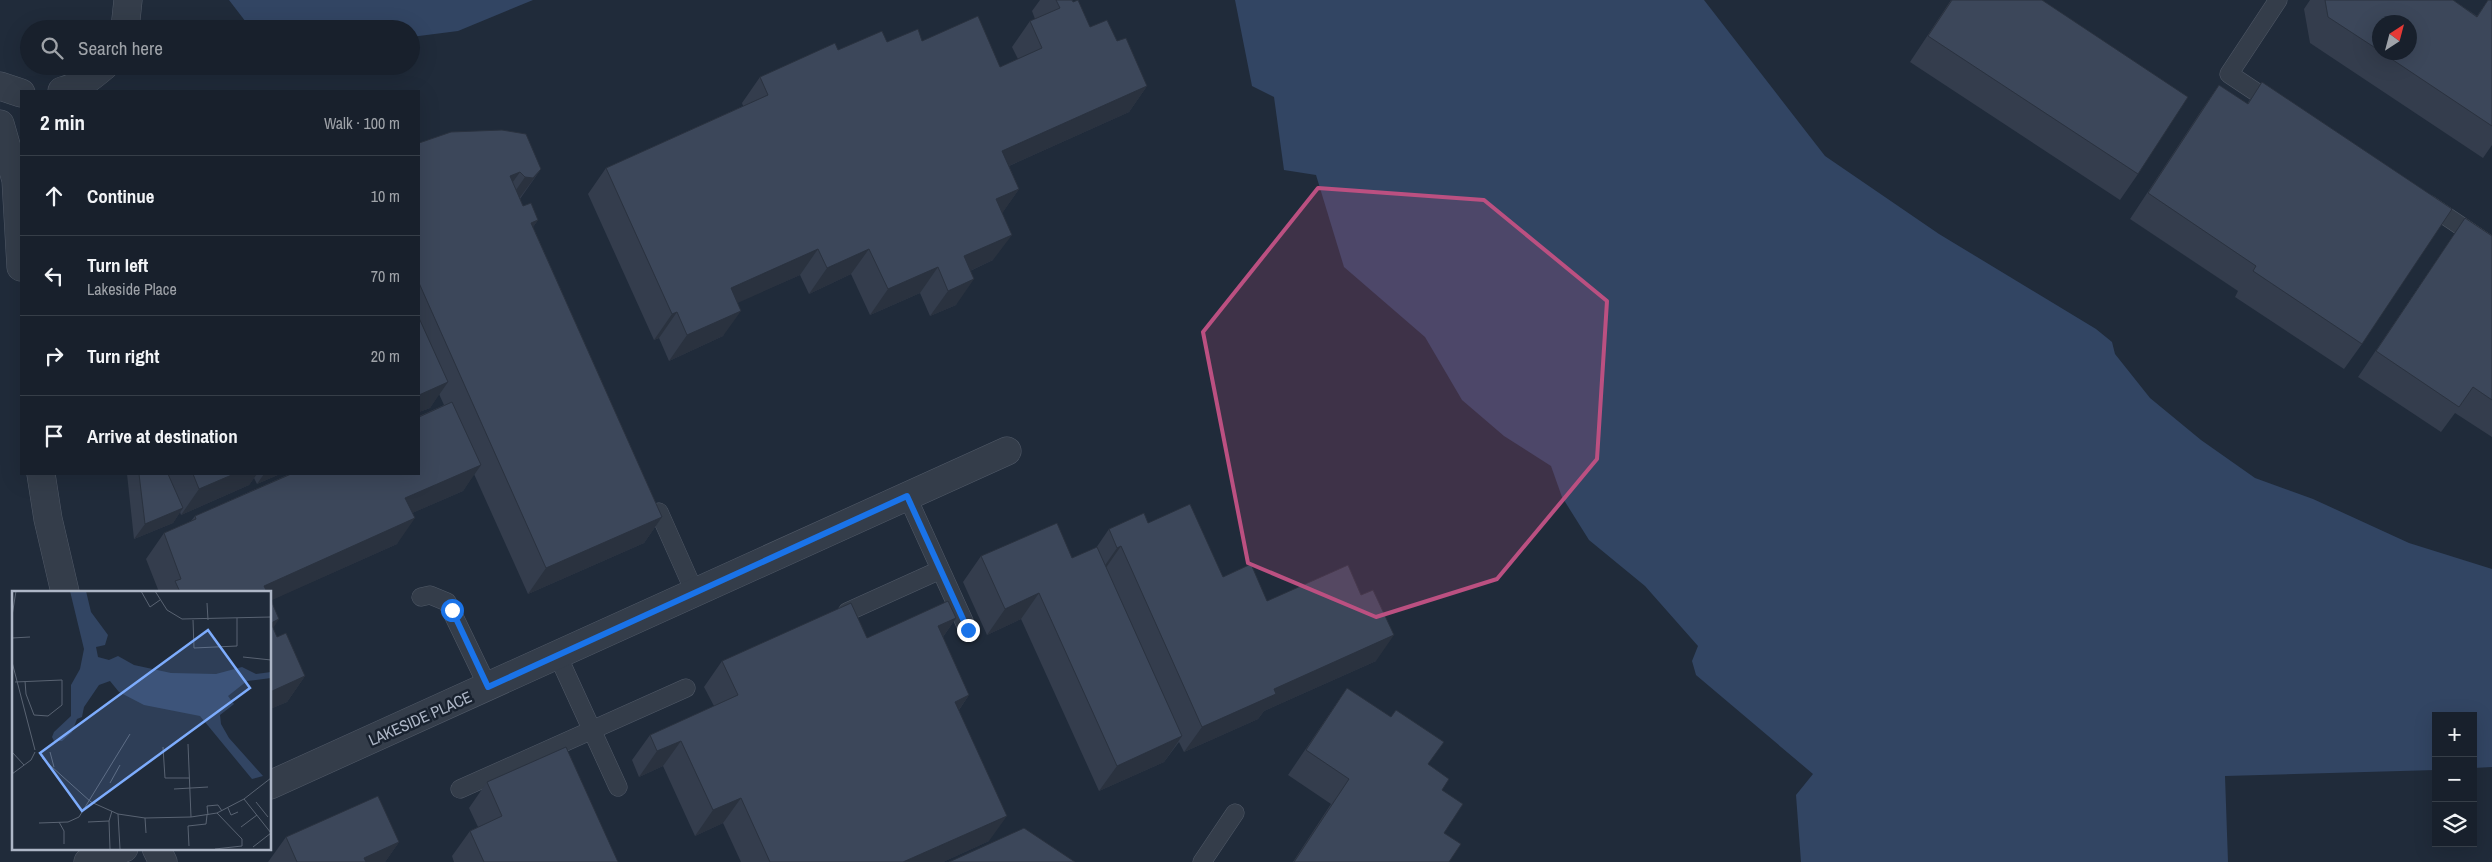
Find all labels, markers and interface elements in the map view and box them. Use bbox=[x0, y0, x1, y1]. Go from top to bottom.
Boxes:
north arrow bbox=[2372, 15, 2417, 60]
search box bbox=[20, 20, 420, 75]
icon: search bbox=[38, 34, 66, 62]
text: Search here bbox=[78, 35, 163, 61]
text: 2 min bbox=[40, 108, 85, 137]
text: Walk · 100 m bbox=[324, 112, 400, 134]
icon: ahead bbox=[40, 182, 68, 210]
text: Continue bbox=[87, 183, 155, 209]
text: 10 m bbox=[371, 185, 400, 207]
text: Turn left bbox=[87, 252, 148, 278]
icon: left bbox=[40, 262, 68, 290]
text: 70 m bbox=[371, 265, 400, 287]
text: Lakeside Place bbox=[87, 278, 177, 300]
icon: right bbox=[40, 342, 68, 370]
text: Turn right bbox=[87, 343, 159, 369]
text: 20 m bbox=[371, 345, 400, 367]
icon: arrive bbox=[40, 422, 68, 450]
text: Arrive at destination bbox=[87, 423, 238, 449]
inset map bbox=[12, 591, 271, 850]
route start bbox=[441, 599, 464, 622]
route end bbox=[957, 619, 980, 642]
street label: LAKESIDE PLACE bbox=[365, 685, 475, 751]
map controls bbox=[2432, 712, 2477, 847]
button: + bbox=[2432, 712, 2477, 757]
button: − bbox=[2432, 757, 2477, 802]
button: layers bbox=[2432, 802, 2477, 847]

